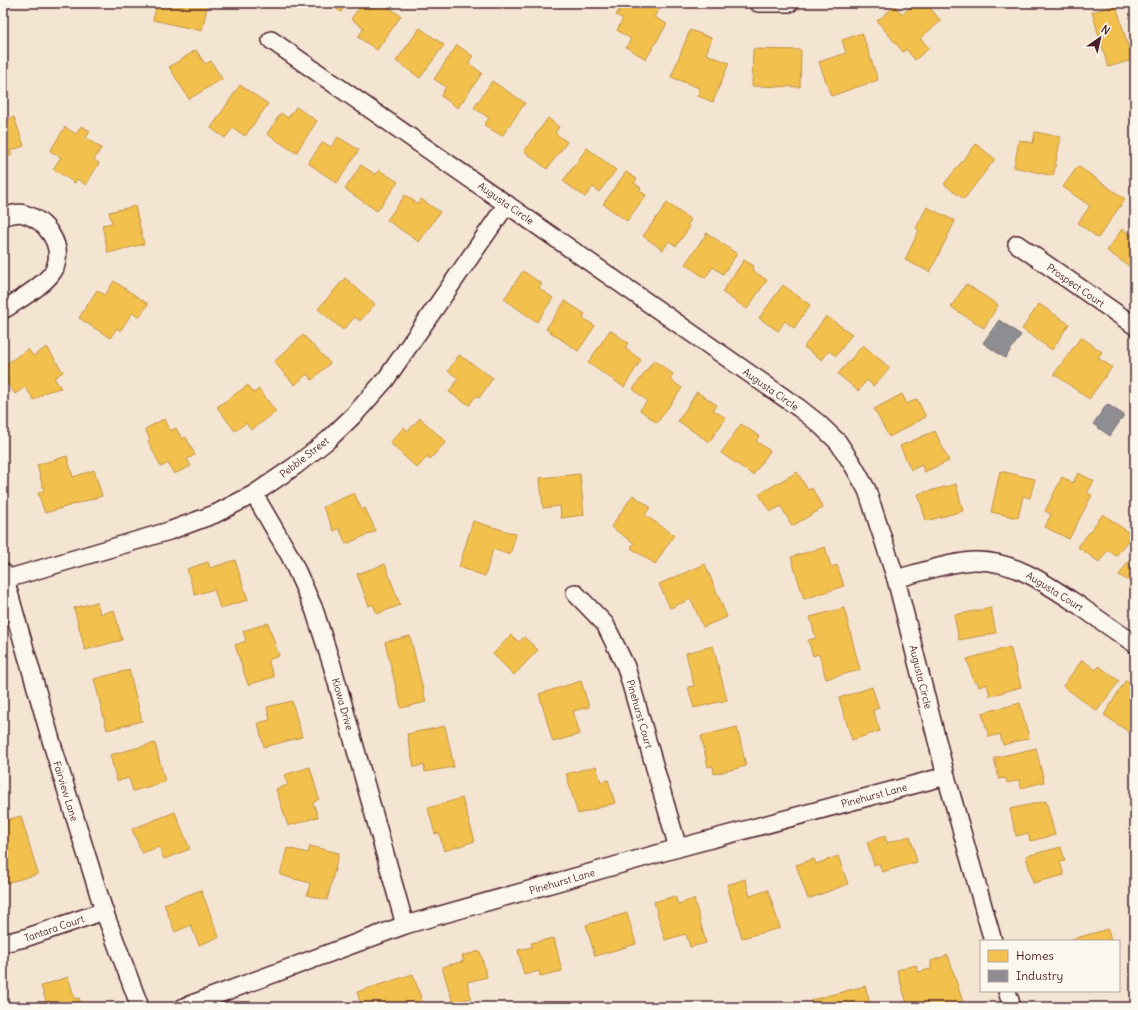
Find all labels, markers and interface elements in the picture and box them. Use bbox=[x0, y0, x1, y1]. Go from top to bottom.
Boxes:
north arrow bbox=[1080, 18, 1120, 58]
text: N bbox=[1099, 22, 1113, 38]
street label: Augusta Circle bbox=[475, 179, 536, 227]
street label: Prospect Court bbox=[1044, 261, 1108, 310]
street label: Augusta Circle bbox=[740, 365, 801, 413]
street label: Pebble Street bbox=[277, 434, 332, 481]
street label: Augusta Court bbox=[1024, 569, 1086, 615]
street label: Augusta Circle bbox=[906, 644, 935, 710]
street label: Kiowa Drive bbox=[329, 677, 356, 732]
street label: Pinehurst Court bbox=[624, 678, 656, 751]
street label: Fairview Lane bbox=[50, 760, 81, 823]
street label: Pinehurst Lane bbox=[840, 780, 908, 811]
street label: Pinehurst Lane bbox=[528, 866, 596, 897]
street label: Tantara Court bbox=[22, 912, 86, 945]
legend bbox=[980, 940, 1120, 992]
text: Homes bbox=[1016, 948, 1054, 963]
text: Industry bbox=[1016, 968, 1063, 983]

